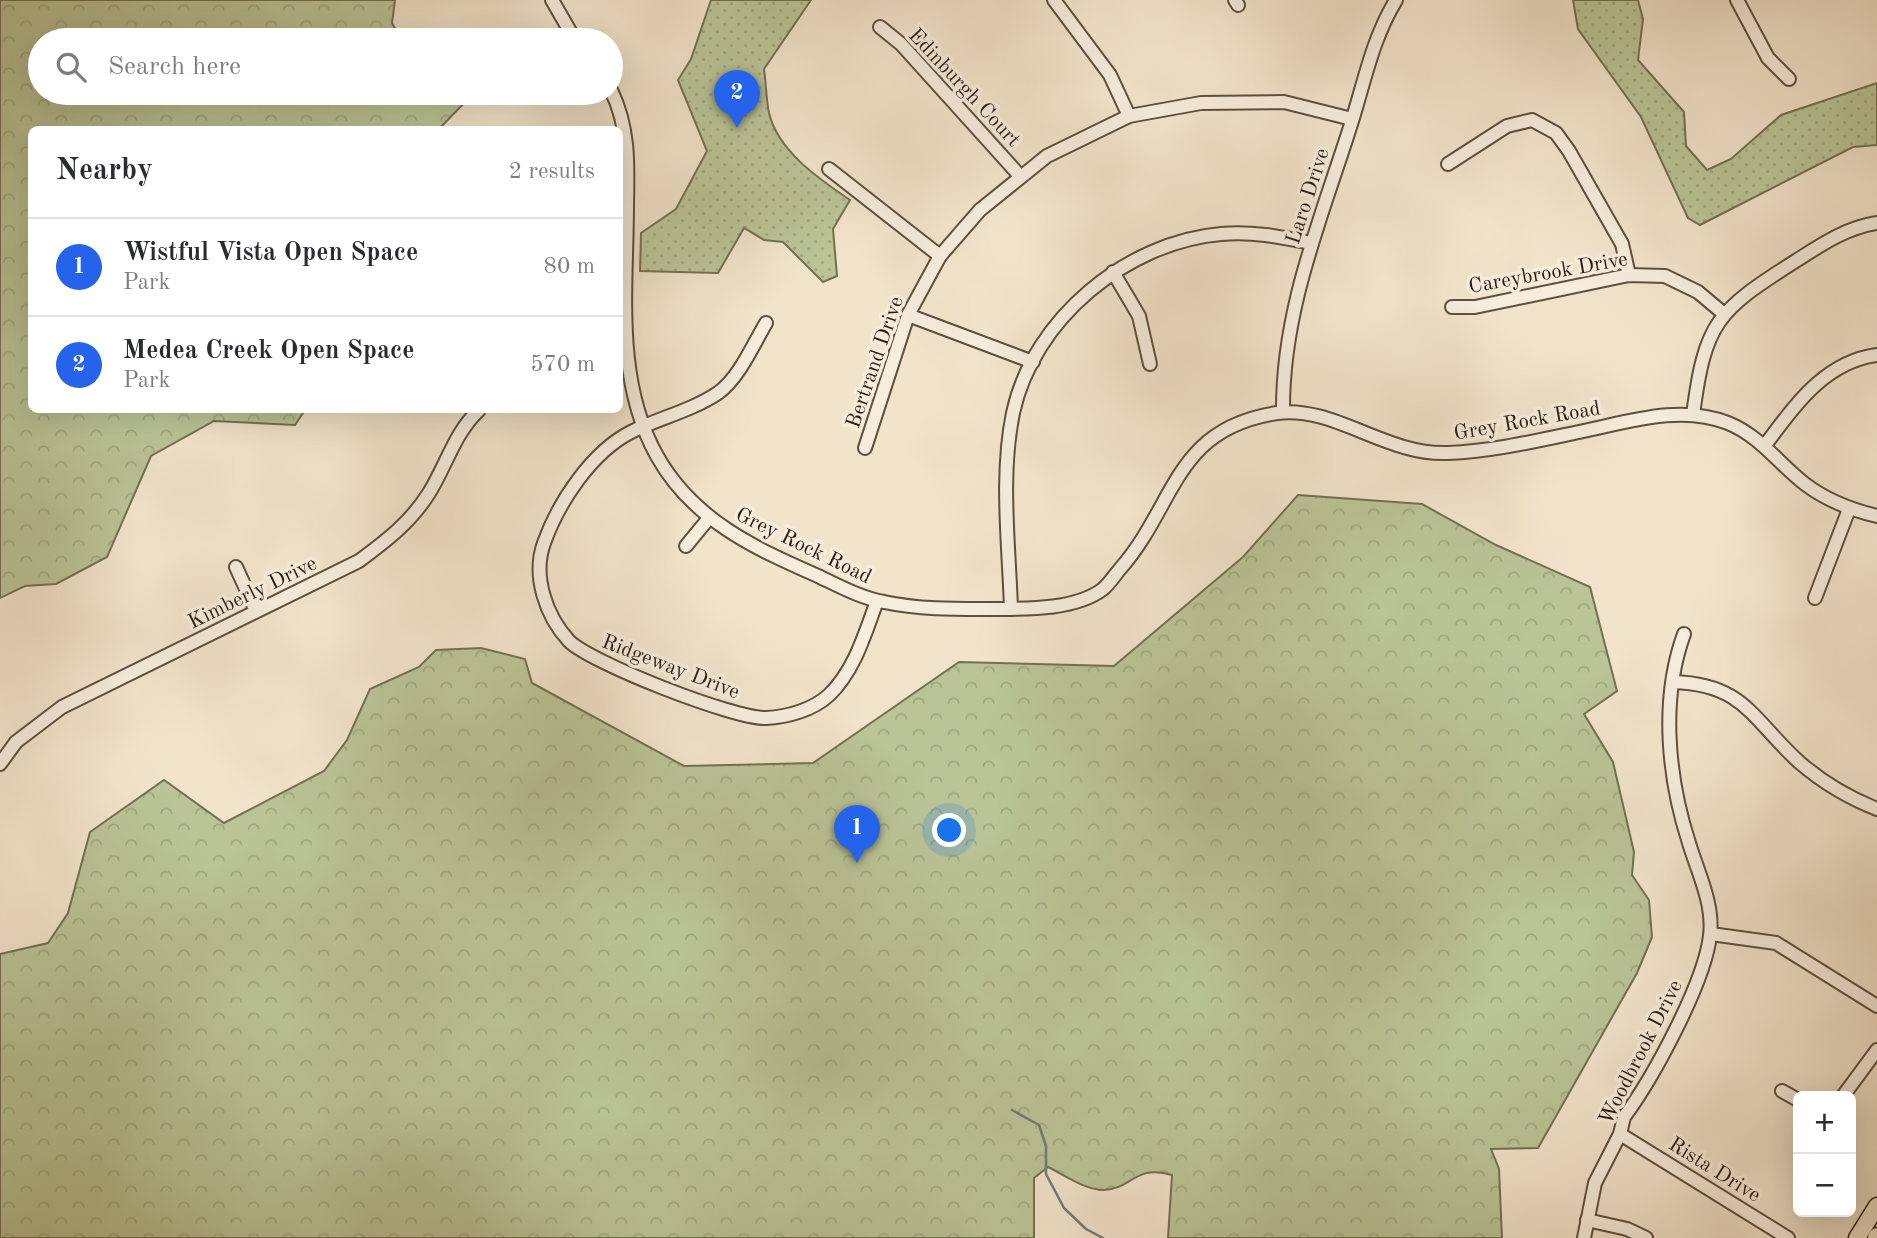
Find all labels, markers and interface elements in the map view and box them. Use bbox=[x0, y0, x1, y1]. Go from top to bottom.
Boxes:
street label: Edinburgh Court bbox=[904, 25, 1024, 151]
search box bbox=[28, 28, 623, 105]
icon: search bbox=[52, 48, 90, 86]
text: Search here bbox=[108, 54, 241, 80]
pin: 2 bbox=[714, 70, 760, 128]
street label: Laro Drive bbox=[1283, 146, 1334, 247]
text: Nearby bbox=[56, 156, 153, 186]
text: 2 results bbox=[509, 160, 595, 183]
text: Wistful Vista Open Space bbox=[123, 240, 418, 266]
street label: Careybrook Drive bbox=[1467, 249, 1629, 298]
text: 1 bbox=[72, 255, 86, 278]
text: 80 m bbox=[544, 255, 595, 278]
text: Park bbox=[123, 271, 170, 294]
street label: Bertrand Drive bbox=[843, 294, 908, 431]
text: Medea Creek Open Space bbox=[123, 338, 415, 364]
text: 2 bbox=[72, 353, 86, 376]
text: 570 m bbox=[530, 353, 595, 376]
text: Park bbox=[123, 369, 170, 392]
street label: Grey Rock Road bbox=[1452, 398, 1602, 445]
street label: Grey Rock Road bbox=[732, 504, 875, 588]
street label: Kimberly Drive bbox=[185, 553, 320, 634]
street label: Ridgeway Drive bbox=[599, 631, 742, 703]
pin: 1 bbox=[834, 805, 880, 863]
your location bbox=[932, 813, 966, 847]
street label: Woodbrook Drive bbox=[1596, 977, 1687, 1129]
map controls bbox=[1793, 1091, 1856, 1217]
button: + bbox=[1793, 1091, 1856, 1154]
street label: Rista Drive bbox=[1665, 1134, 1764, 1207]
button: − bbox=[1793, 1154, 1856, 1217]

